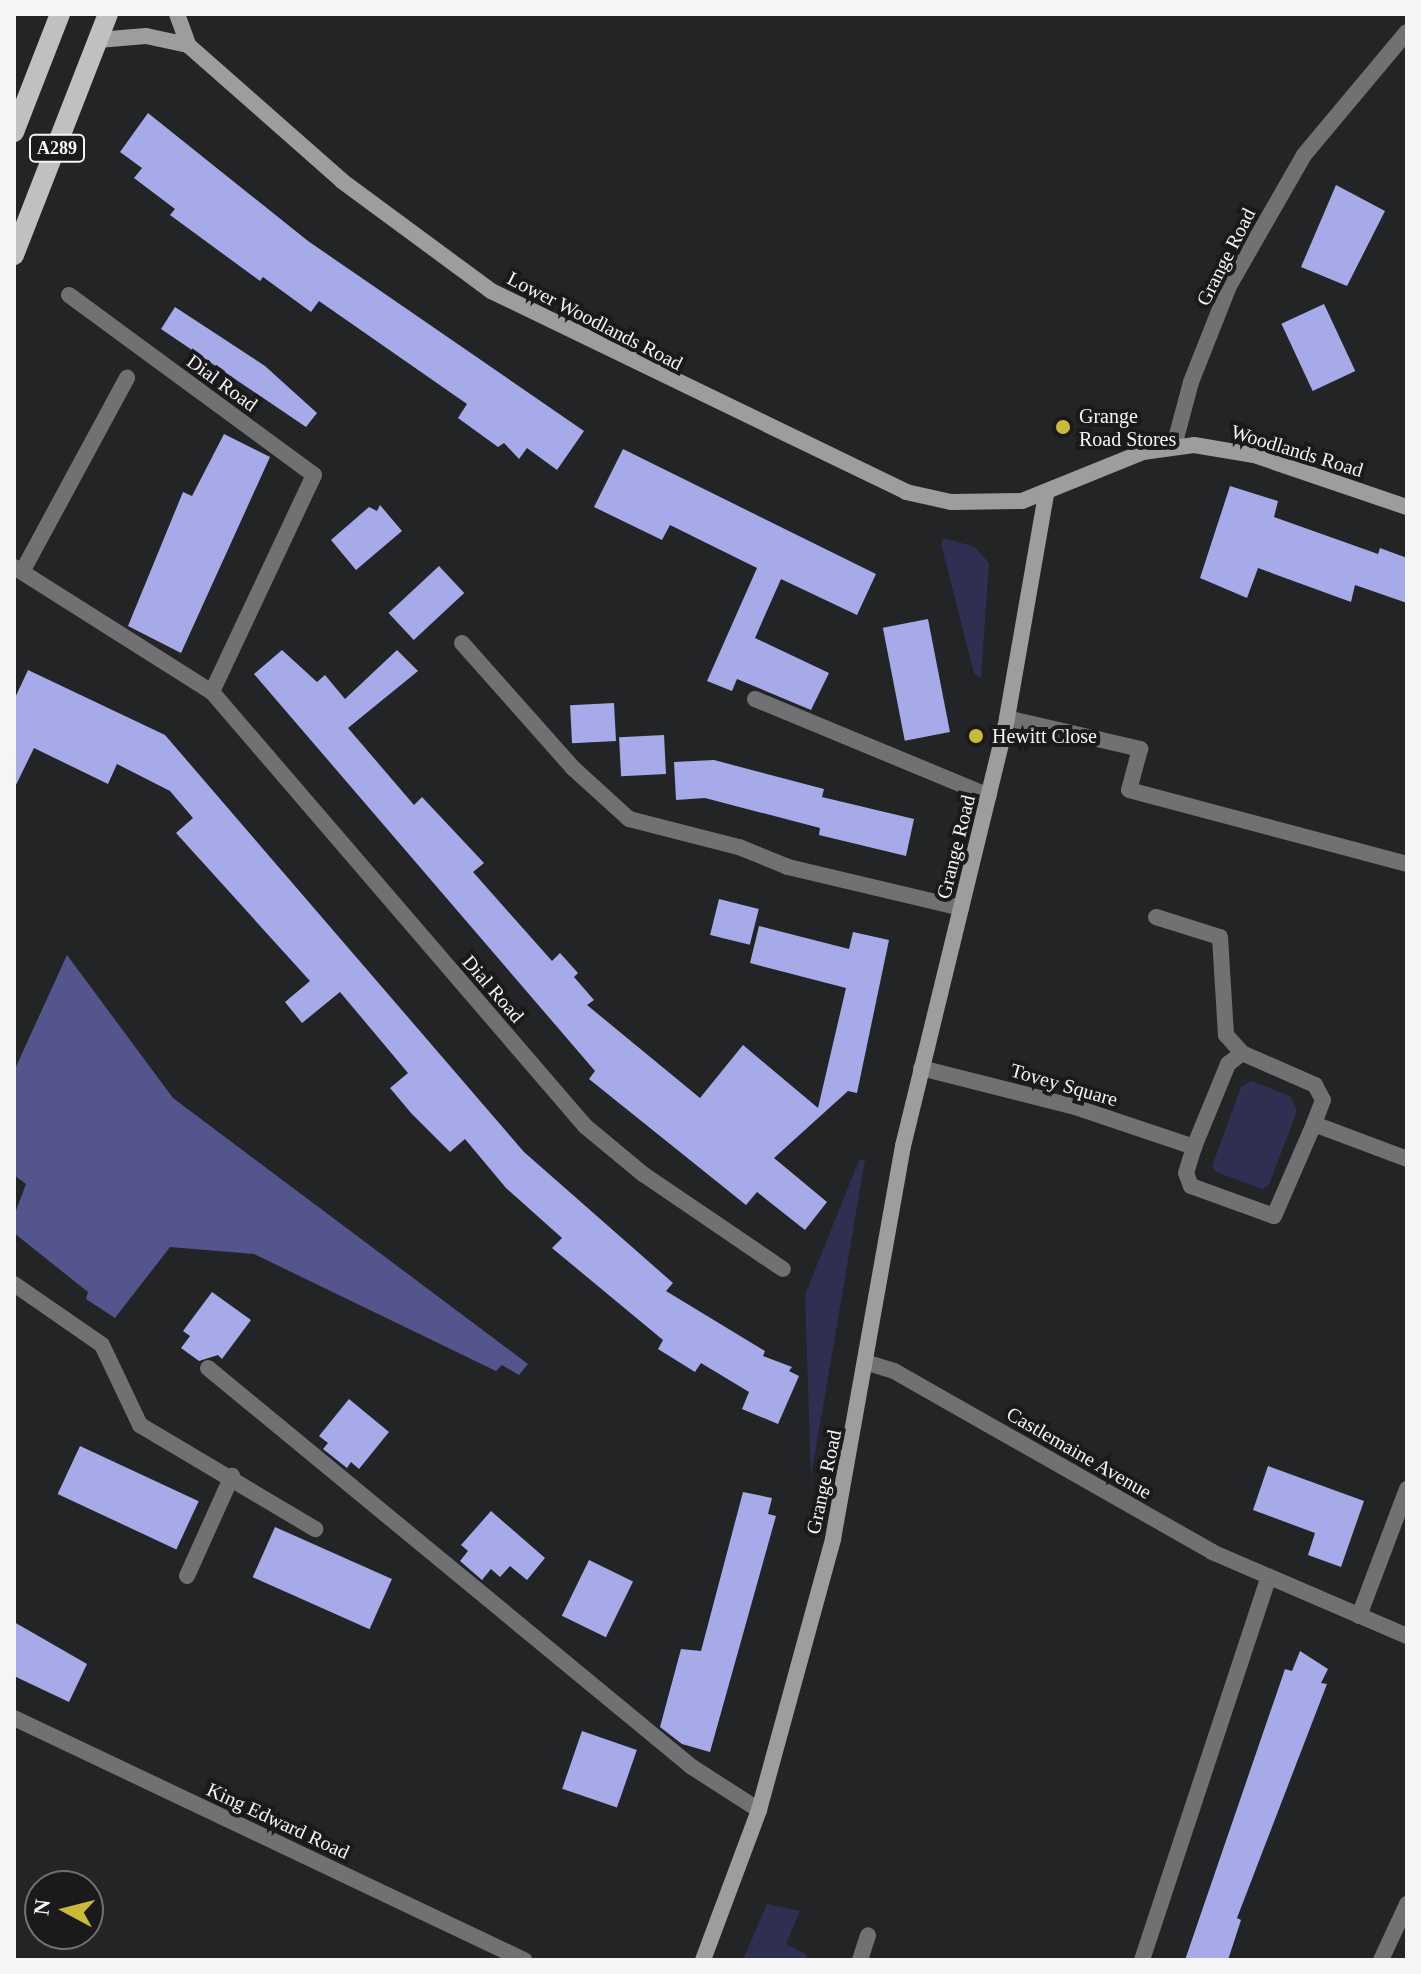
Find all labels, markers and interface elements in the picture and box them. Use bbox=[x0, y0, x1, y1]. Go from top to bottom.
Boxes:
road number: A289 bbox=[29, 134, 85, 162]
street label: Grange Road bbox=[1191, 204, 1261, 310]
street label: Lower Woodlands Road bbox=[503, 266, 687, 376]
street label: Dial Road bbox=[182, 349, 262, 417]
place label: Grange Road Stores bbox=[1079, 404, 1176, 451]
marker: Grange Road Stores bbox=[1054, 418, 1072, 436]
street label: Woodlands Road bbox=[1228, 420, 1366, 482]
place label: Hewitt Close bbox=[992, 724, 1097, 748]
marker: Hewitt Close bbox=[967, 727, 985, 745]
street label: Grange Road bbox=[932, 793, 980, 901]
street label: Dial Road bbox=[457, 950, 529, 1028]
street label: Tovey Square bbox=[1008, 1058, 1120, 1112]
street label: Castlemaine Avenue bbox=[1002, 1401, 1156, 1505]
street label: Grange Road bbox=[801, 1428, 847, 1536]
street label: King Edward Road bbox=[203, 1777, 353, 1865]
north arrow bbox=[24, 1870, 104, 1950]
text: N bbox=[28, 1898, 55, 1917]

